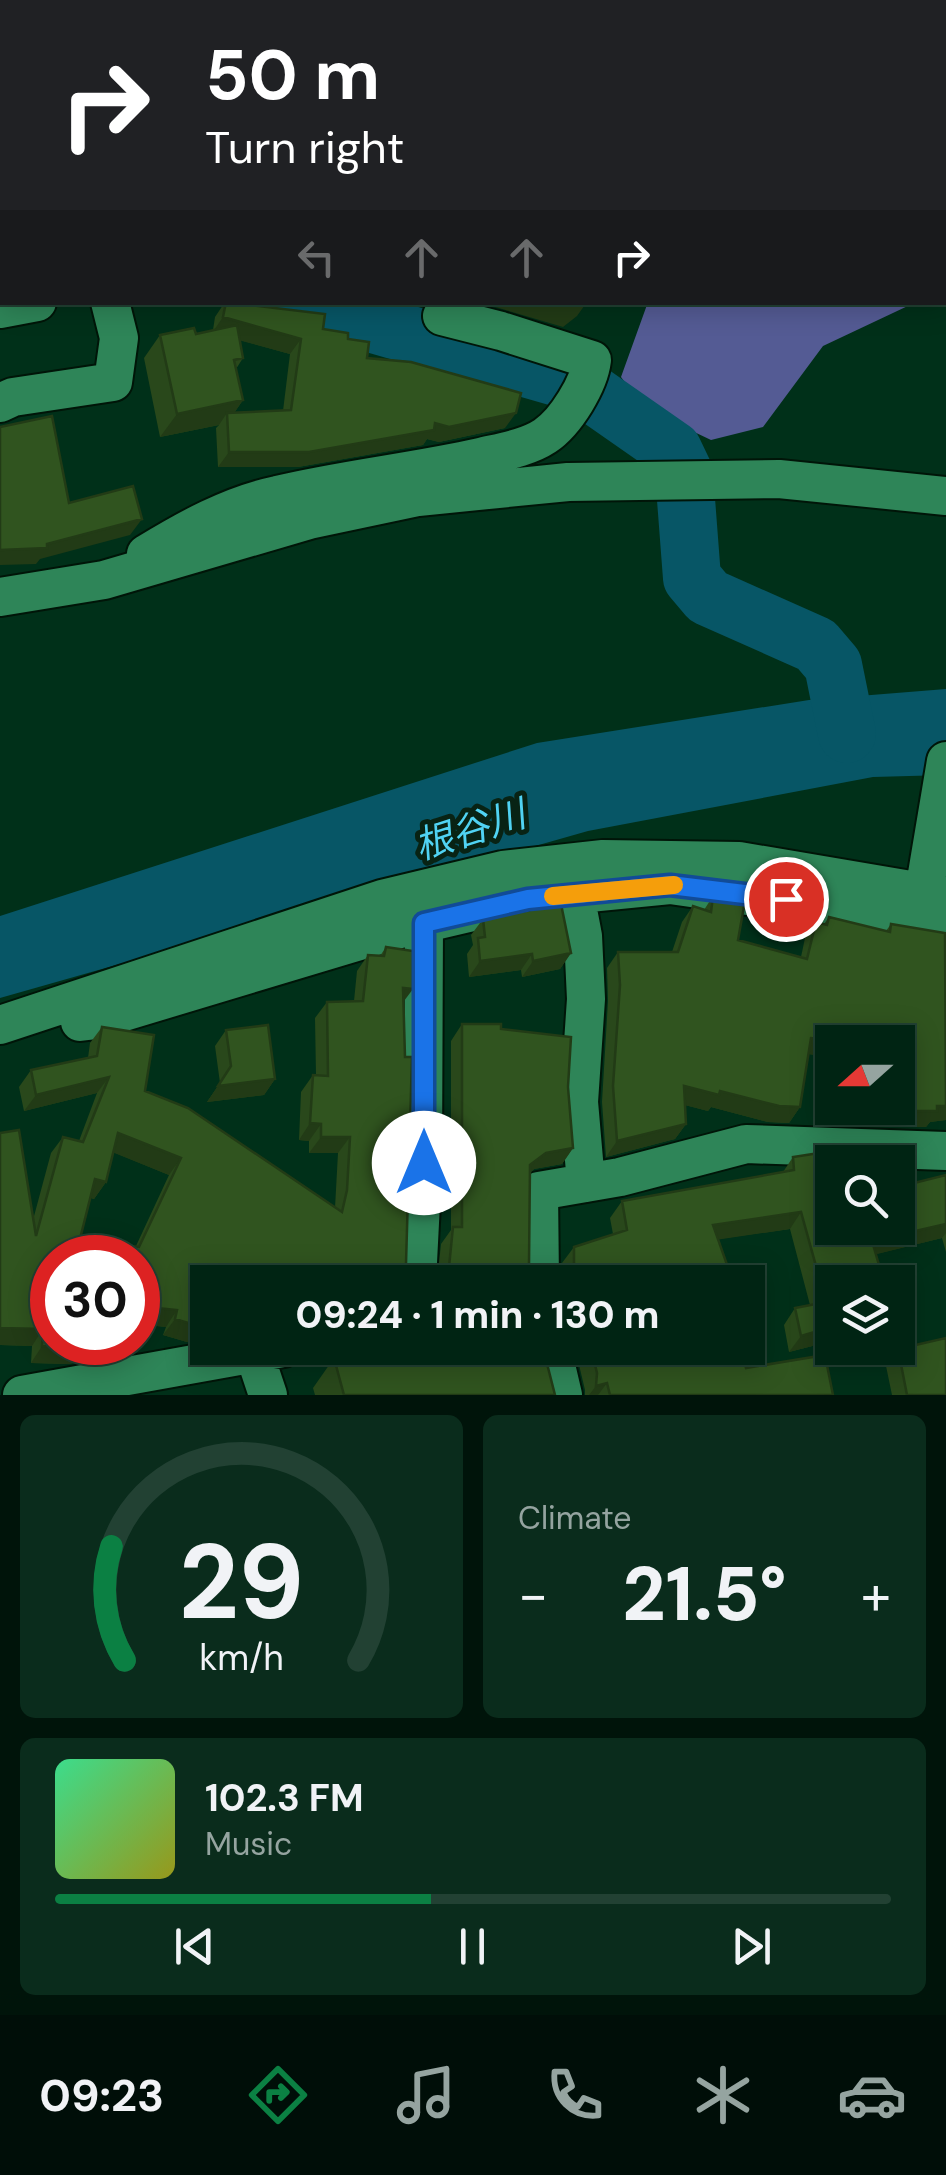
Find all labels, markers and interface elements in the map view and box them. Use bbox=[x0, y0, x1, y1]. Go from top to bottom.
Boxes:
text: 50 m bbox=[205, 30, 380, 121]
icon: right bbox=[40, 40, 170, 170]
text: Turn right bbox=[205, 118, 404, 177]
icon: left bbox=[289, 230, 344, 285]
icon: ahead bbox=[394, 230, 449, 285]
icon: ahead bbox=[499, 230, 554, 285]
icon: right bbox=[604, 230, 659, 285]
water label: 根谷川 bbox=[408, 787, 536, 871]
pin bbox=[744, 857, 829, 942]
icon: arrive bbox=[759, 872, 814, 927]
north arrow bbox=[815, 1025, 915, 1125]
map controls bbox=[815, 1025, 915, 1365]
position arrow bbox=[372, 1111, 476, 1215]
button: search bbox=[815, 1145, 915, 1245]
speed limit sign: 30 bbox=[30, 1235, 160, 1365]
button: layers bbox=[815, 1265, 915, 1365]
text: 09:24 · 1 min · 130 m bbox=[296, 1290, 659, 1340]
text: Climate bbox=[518, 1497, 632, 1539]
text: 29 bbox=[179, 1515, 304, 1650]
text: 21.5° bbox=[622, 1546, 787, 1643]
text: − bbox=[518, 1559, 548, 1631]
text: + bbox=[861, 1559, 891, 1631]
text: km/h bbox=[199, 1635, 284, 1681]
text: 102.3 FM bbox=[205, 1773, 364, 1823]
text: Music bbox=[205, 1823, 292, 1865]
icon: previous bbox=[167, 1919, 222, 1974]
icon: pause bbox=[445, 1919, 500, 1974]
icon: next bbox=[724, 1919, 779, 1974]
icon: directions bbox=[243, 2060, 313, 2130]
icon: music bbox=[391, 2060, 461, 2130]
icon: phone bbox=[540, 2060, 610, 2130]
icon: climate bbox=[688, 2060, 758, 2130]
icon: car bbox=[837, 2060, 907, 2130]
text: 09:23 bbox=[39, 2066, 164, 2125]

